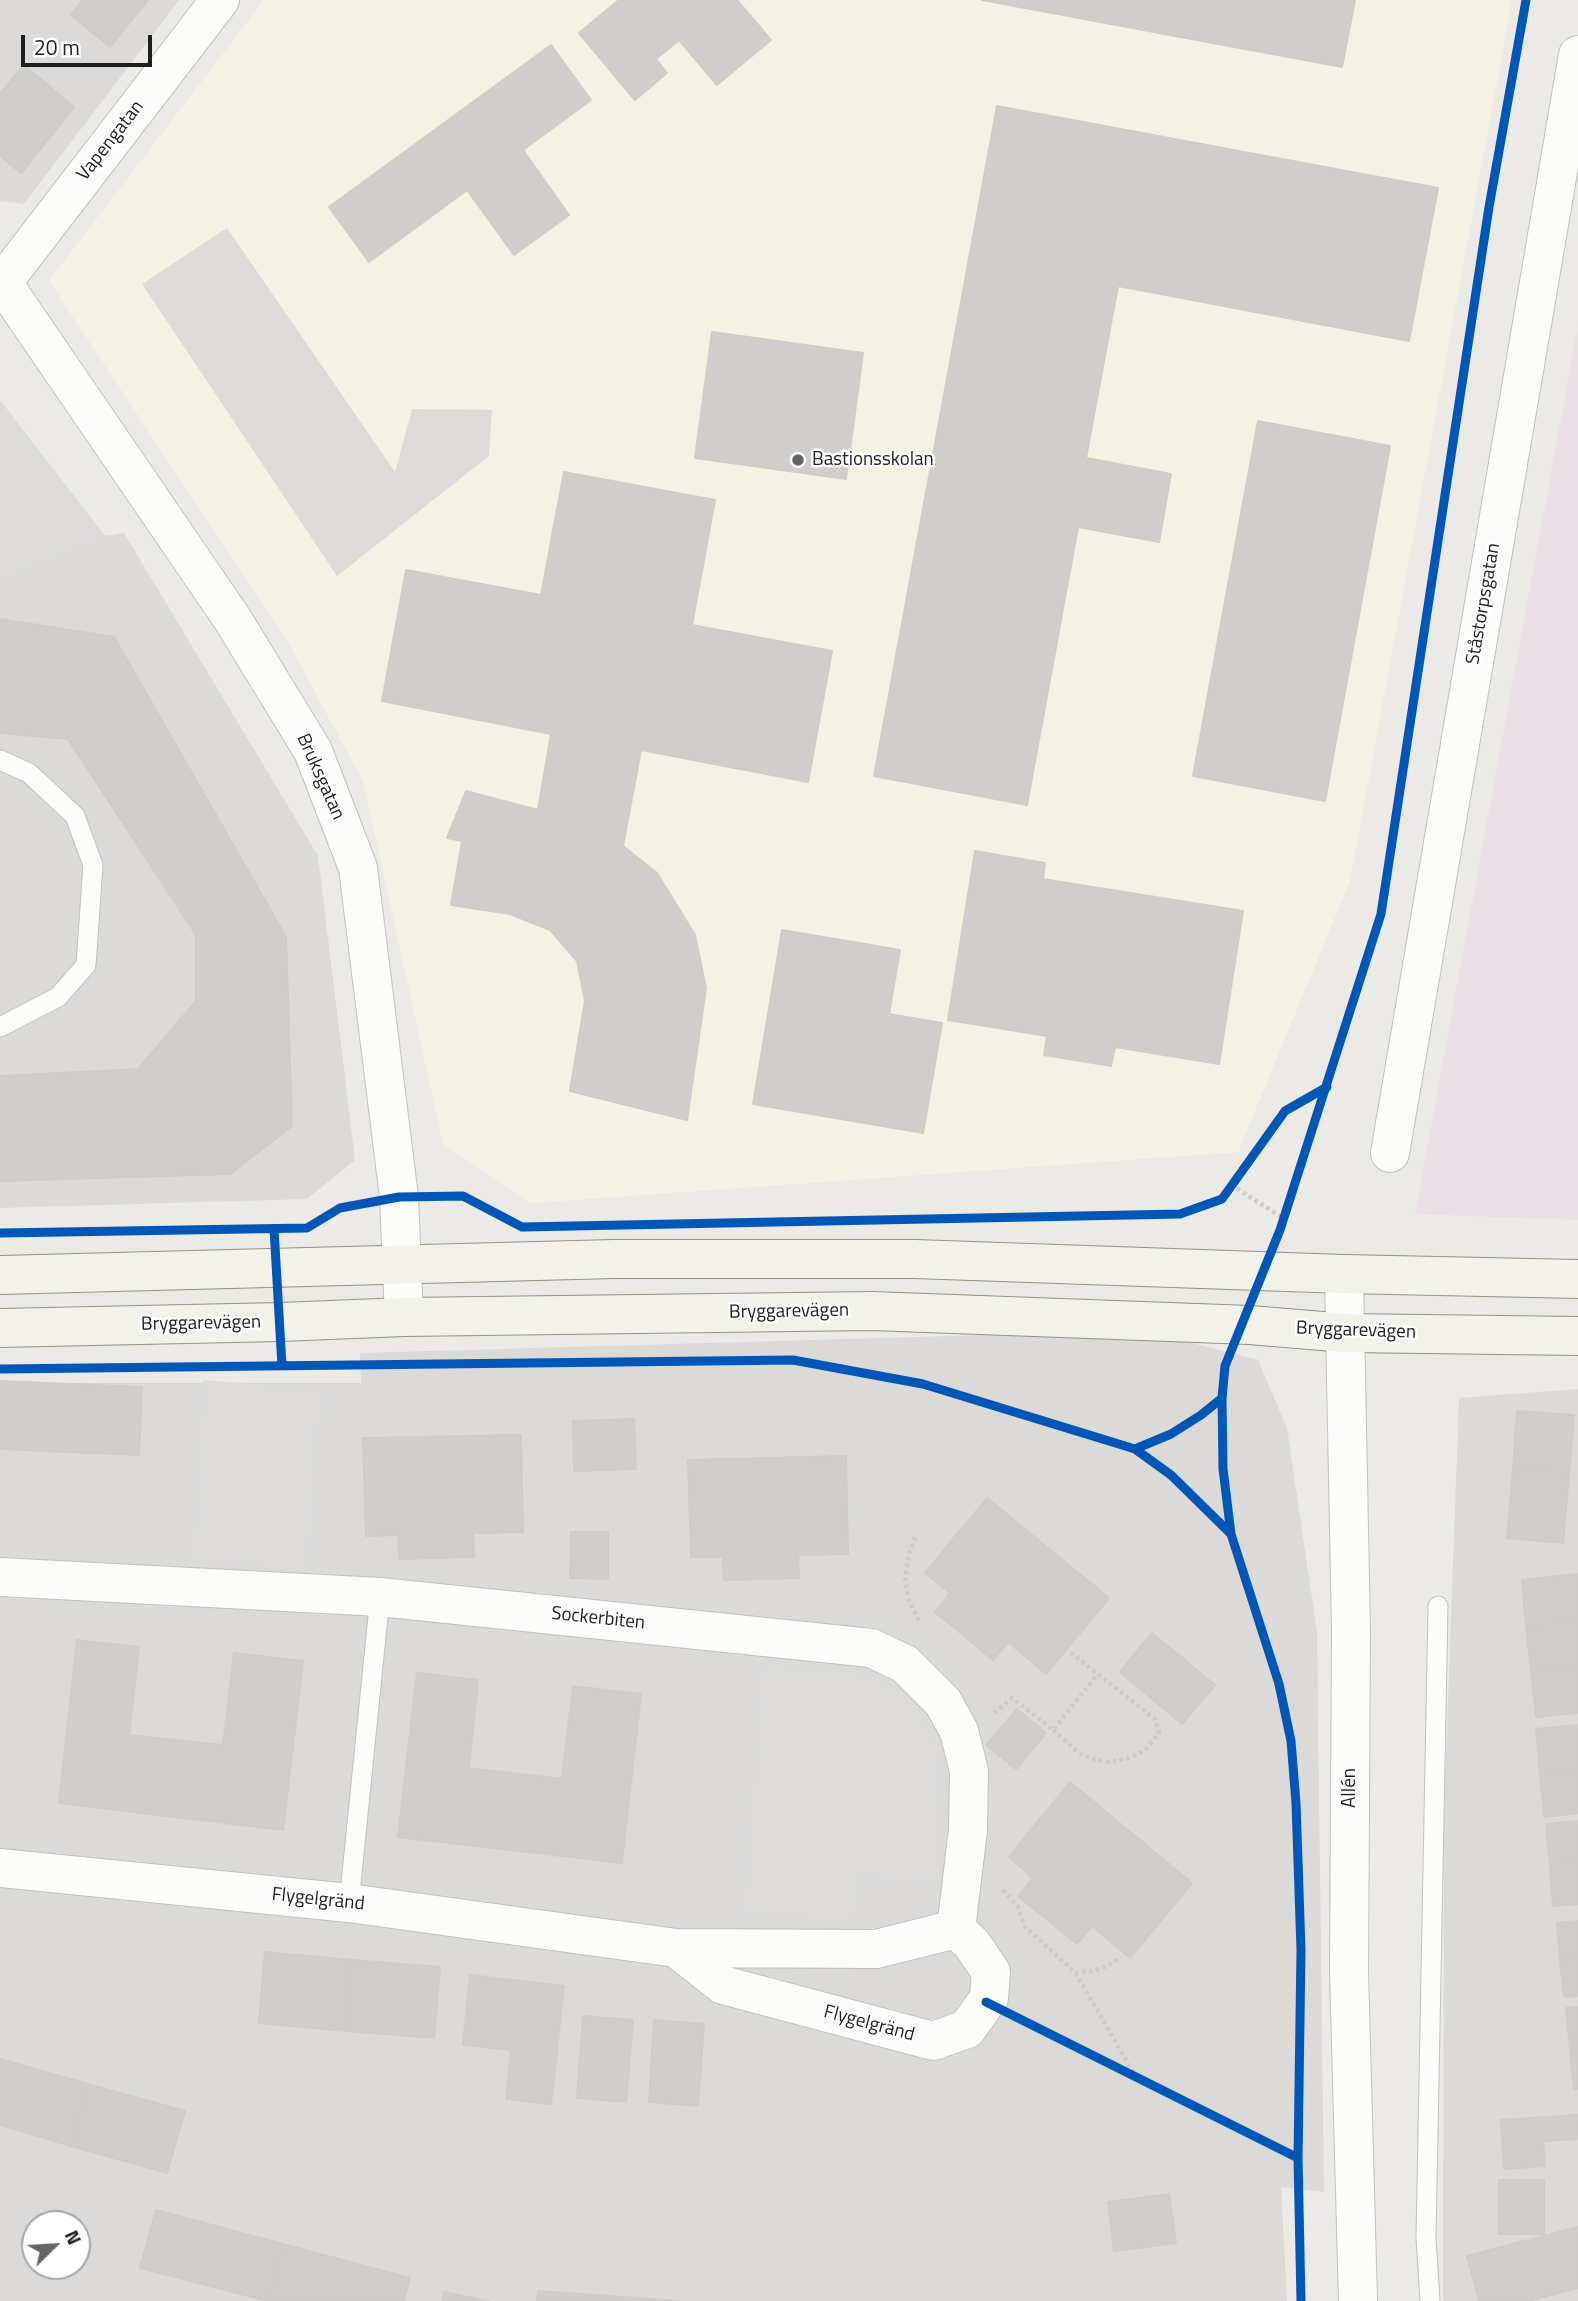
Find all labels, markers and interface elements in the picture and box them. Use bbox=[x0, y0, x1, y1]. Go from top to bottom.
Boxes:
scale bar bbox=[24, 21, 156, 65]
text: 20 m bbox=[34, 31, 80, 63]
street label: Vapengatan bbox=[73, 96, 149, 186]
place label: Bastionsskolan bbox=[812, 449, 934, 471]
marker: Bastionsskolan bbox=[790, 452, 806, 468]
street label: Ståstorpsgatan bbox=[1462, 542, 1506, 666]
street label: Bruksgatan bbox=[291, 730, 349, 824]
street label: Bryggarevägen bbox=[729, 1300, 849, 1324]
street label: Bryggarevägen bbox=[141, 1312, 261, 1336]
street label: Bryggarevägen bbox=[1296, 1318, 1416, 1344]
street label: Sockerbiten bbox=[550, 1603, 646, 1635]
street label: Allén bbox=[1339, 1768, 1361, 1808]
street label: Flygelgränd bbox=[270, 1884, 366, 1916]
street label: Flygelgränd bbox=[821, 2001, 917, 2047]
north arrow bbox=[21, 2210, 91, 2280]
text: N bbox=[58, 2225, 90, 2249]

